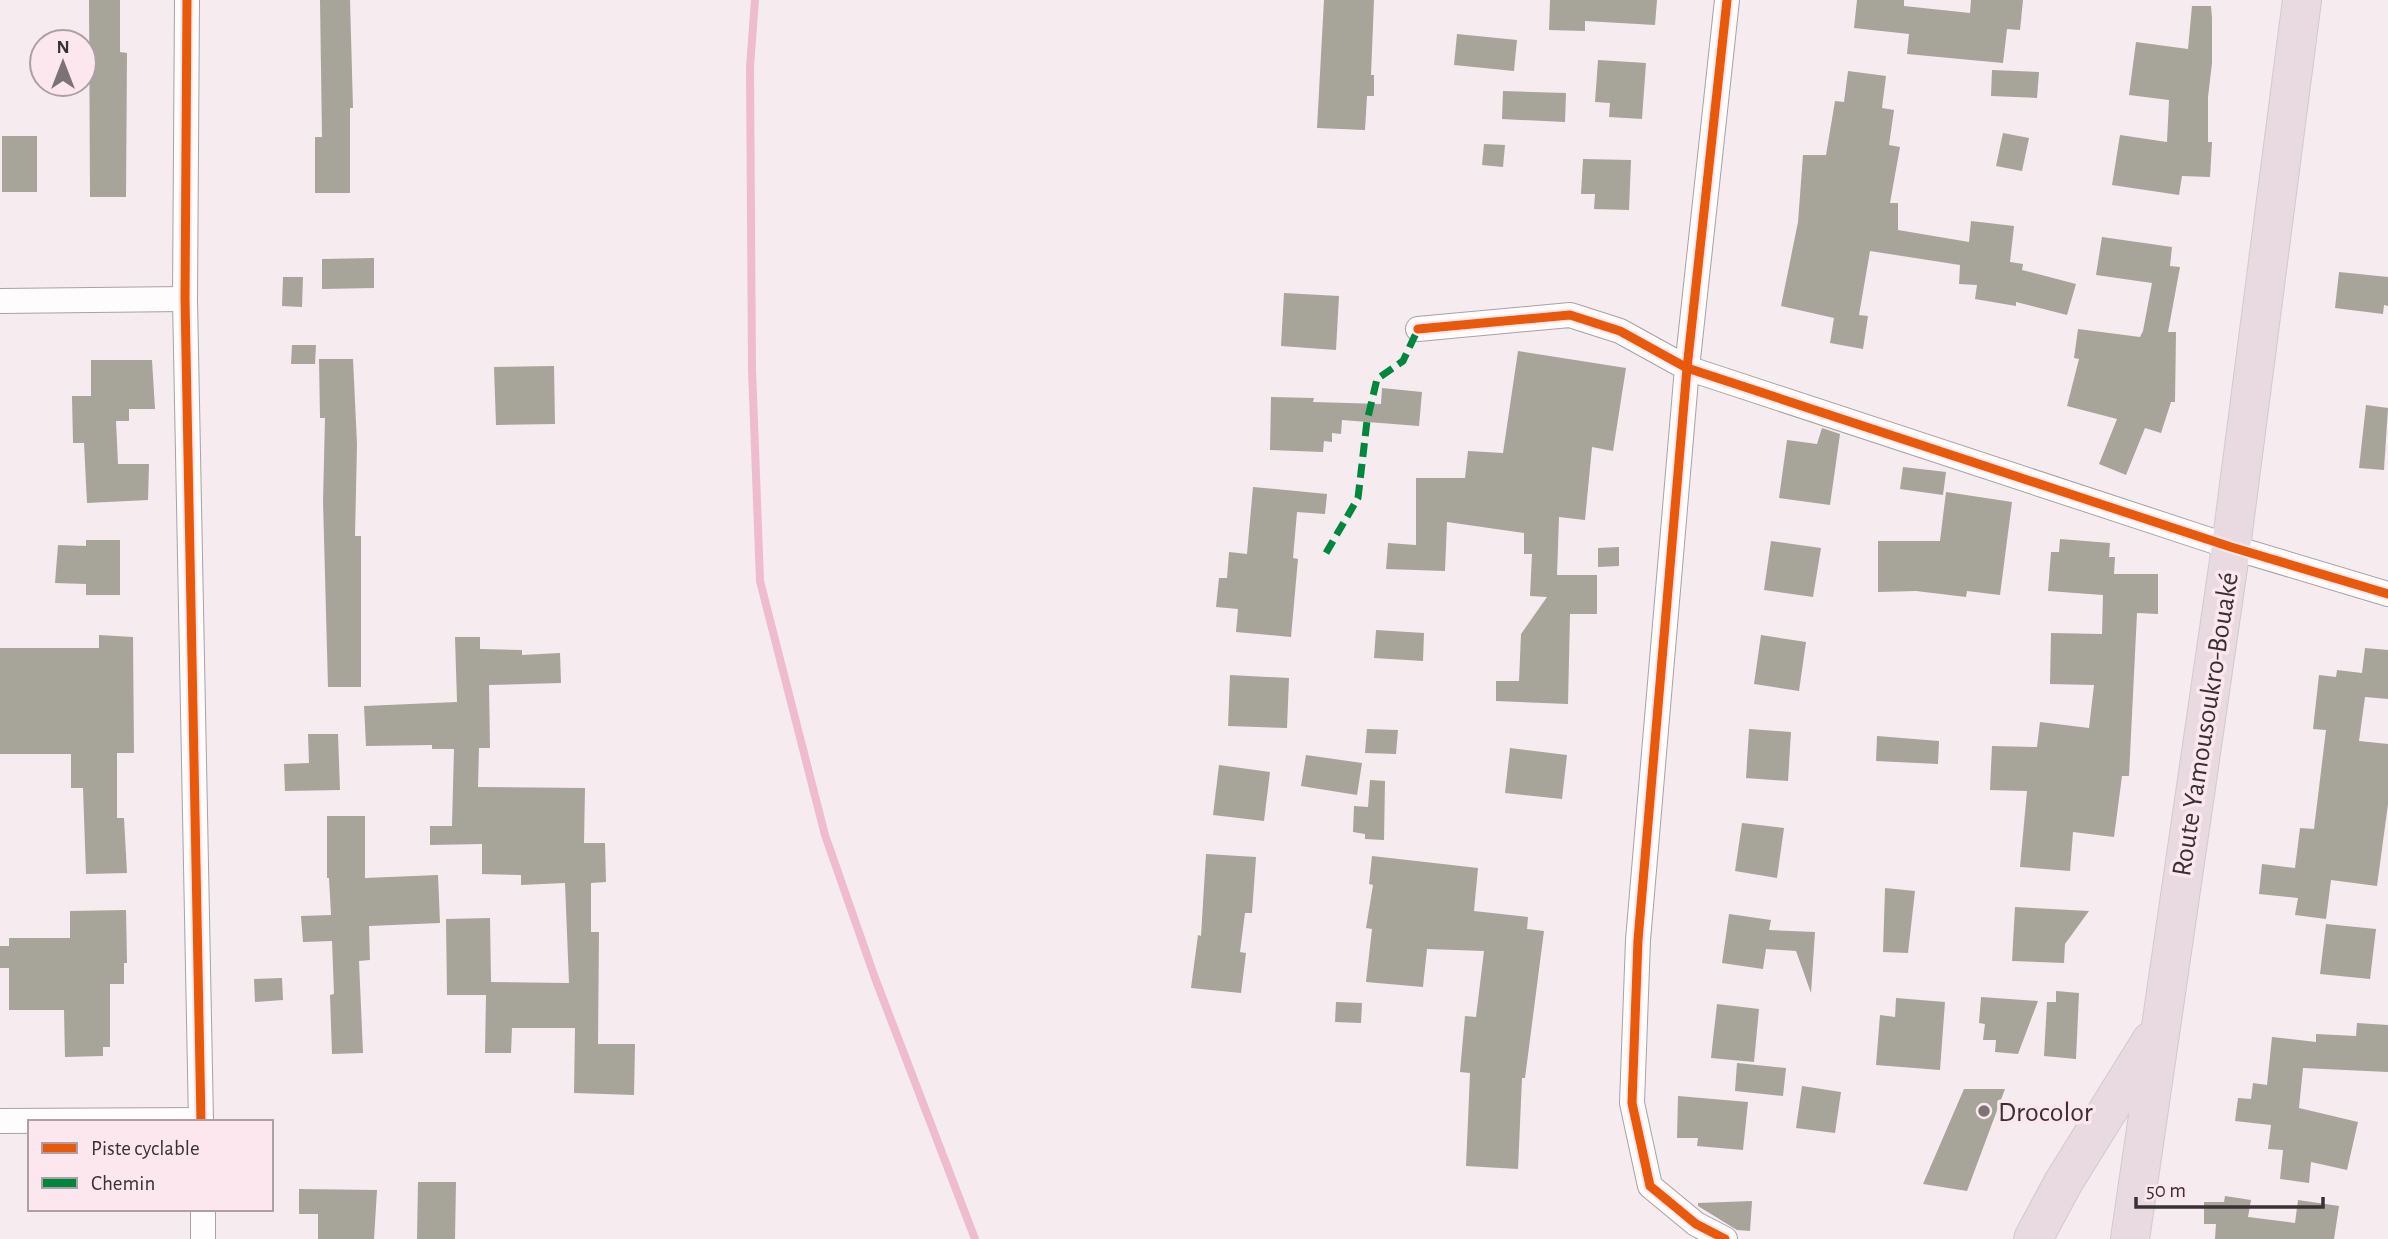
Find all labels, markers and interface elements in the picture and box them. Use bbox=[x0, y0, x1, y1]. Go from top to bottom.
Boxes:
north arrow bbox=[28, 28, 98, 98]
text: N bbox=[56, 38, 70, 57]
street label: Route Yamousoukro-Bouaké bbox=[2168, 570, 2244, 878]
place label: Drocolor bbox=[1998, 1099, 2093, 1127]
marker: Drocolor bbox=[1976, 1103, 1992, 1119]
legend bbox=[28, 1120, 273, 1211]
text: Piste cyclable bbox=[91, 1138, 200, 1159]
scale bar bbox=[2136, 1166, 2323, 1210]
text: Chemin bbox=[91, 1173, 155, 1194]
text: 50 m bbox=[2146, 1180, 2186, 1201]

